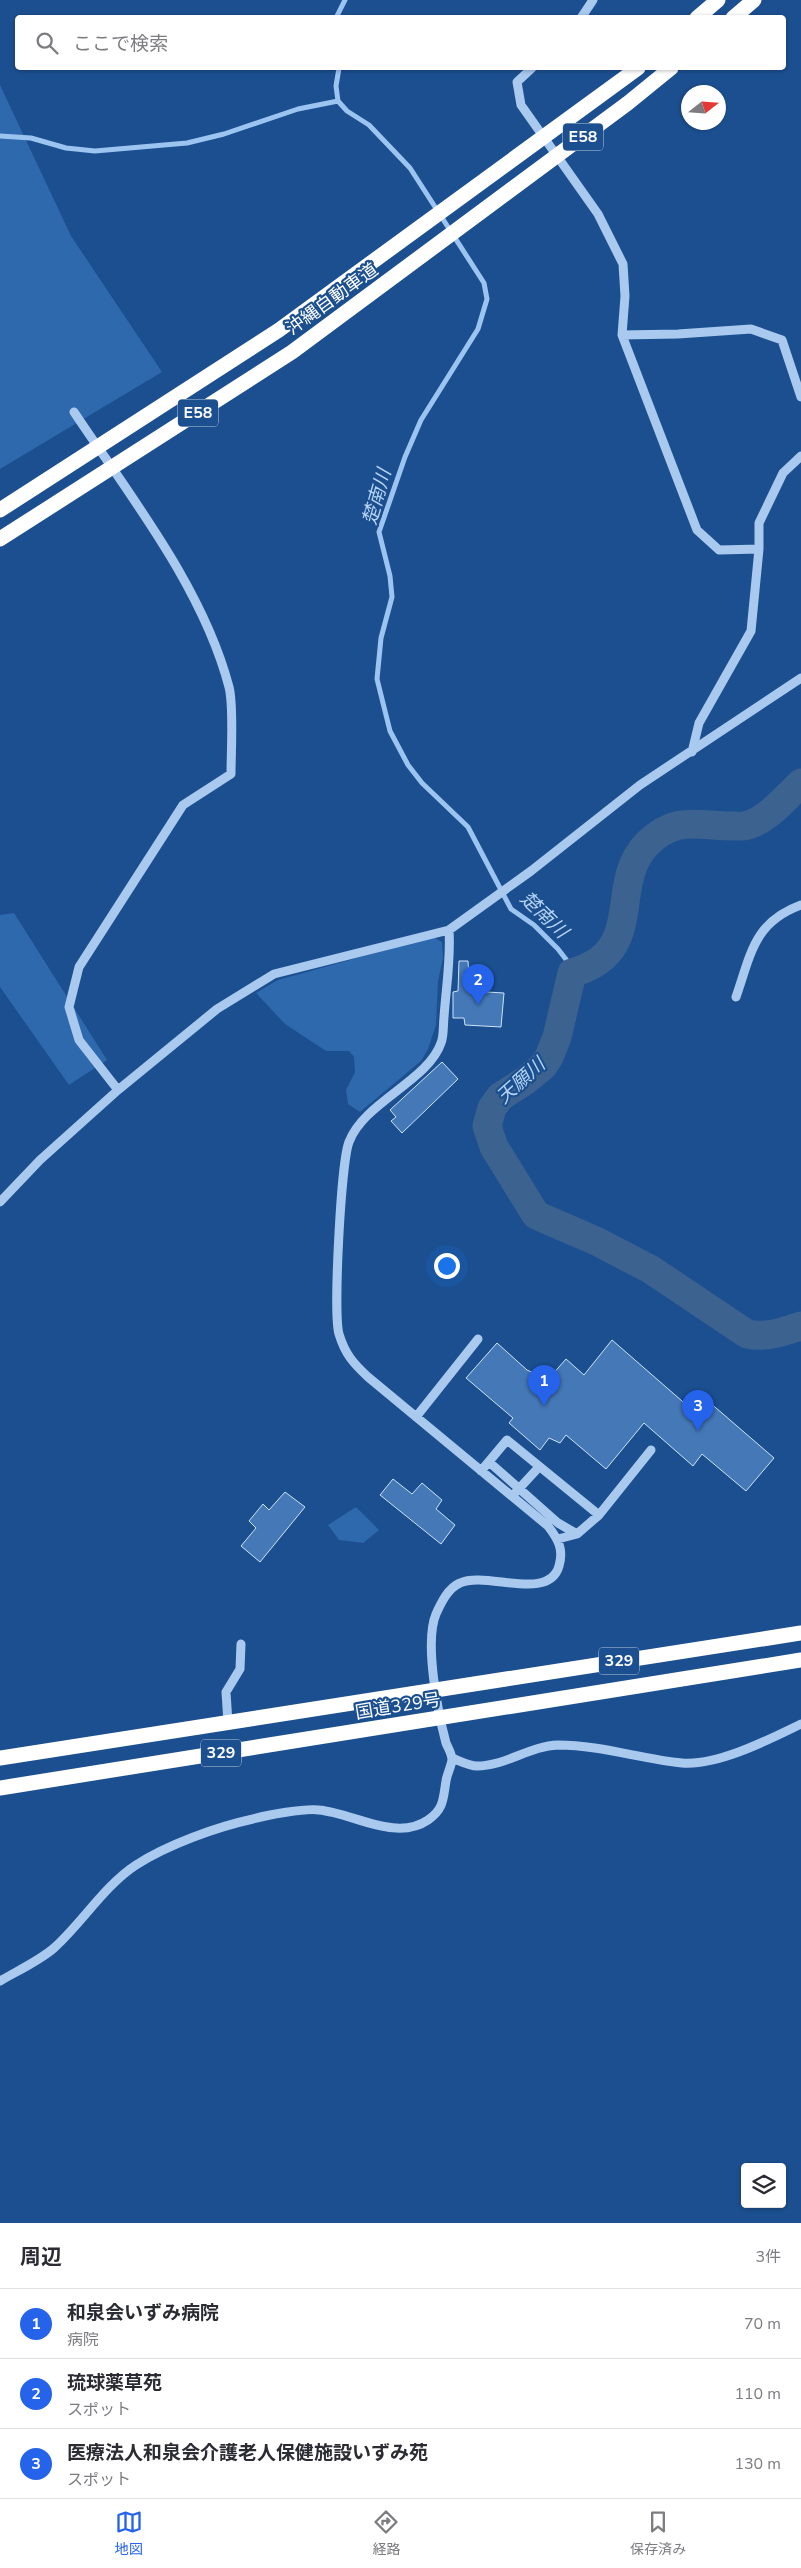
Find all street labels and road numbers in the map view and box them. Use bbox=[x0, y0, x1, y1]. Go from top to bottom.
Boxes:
road number: E58 bbox=[563, 124, 603, 150]
street label: 沖縄自動車道 bbox=[281, 258, 383, 340]
road number: E58 bbox=[178, 399, 218, 426]
road number: 329 bbox=[599, 1648, 639, 1674]
street label: 国道329号 bbox=[353, 1687, 443, 1725]
road number: 329 bbox=[201, 1740, 241, 1766]

